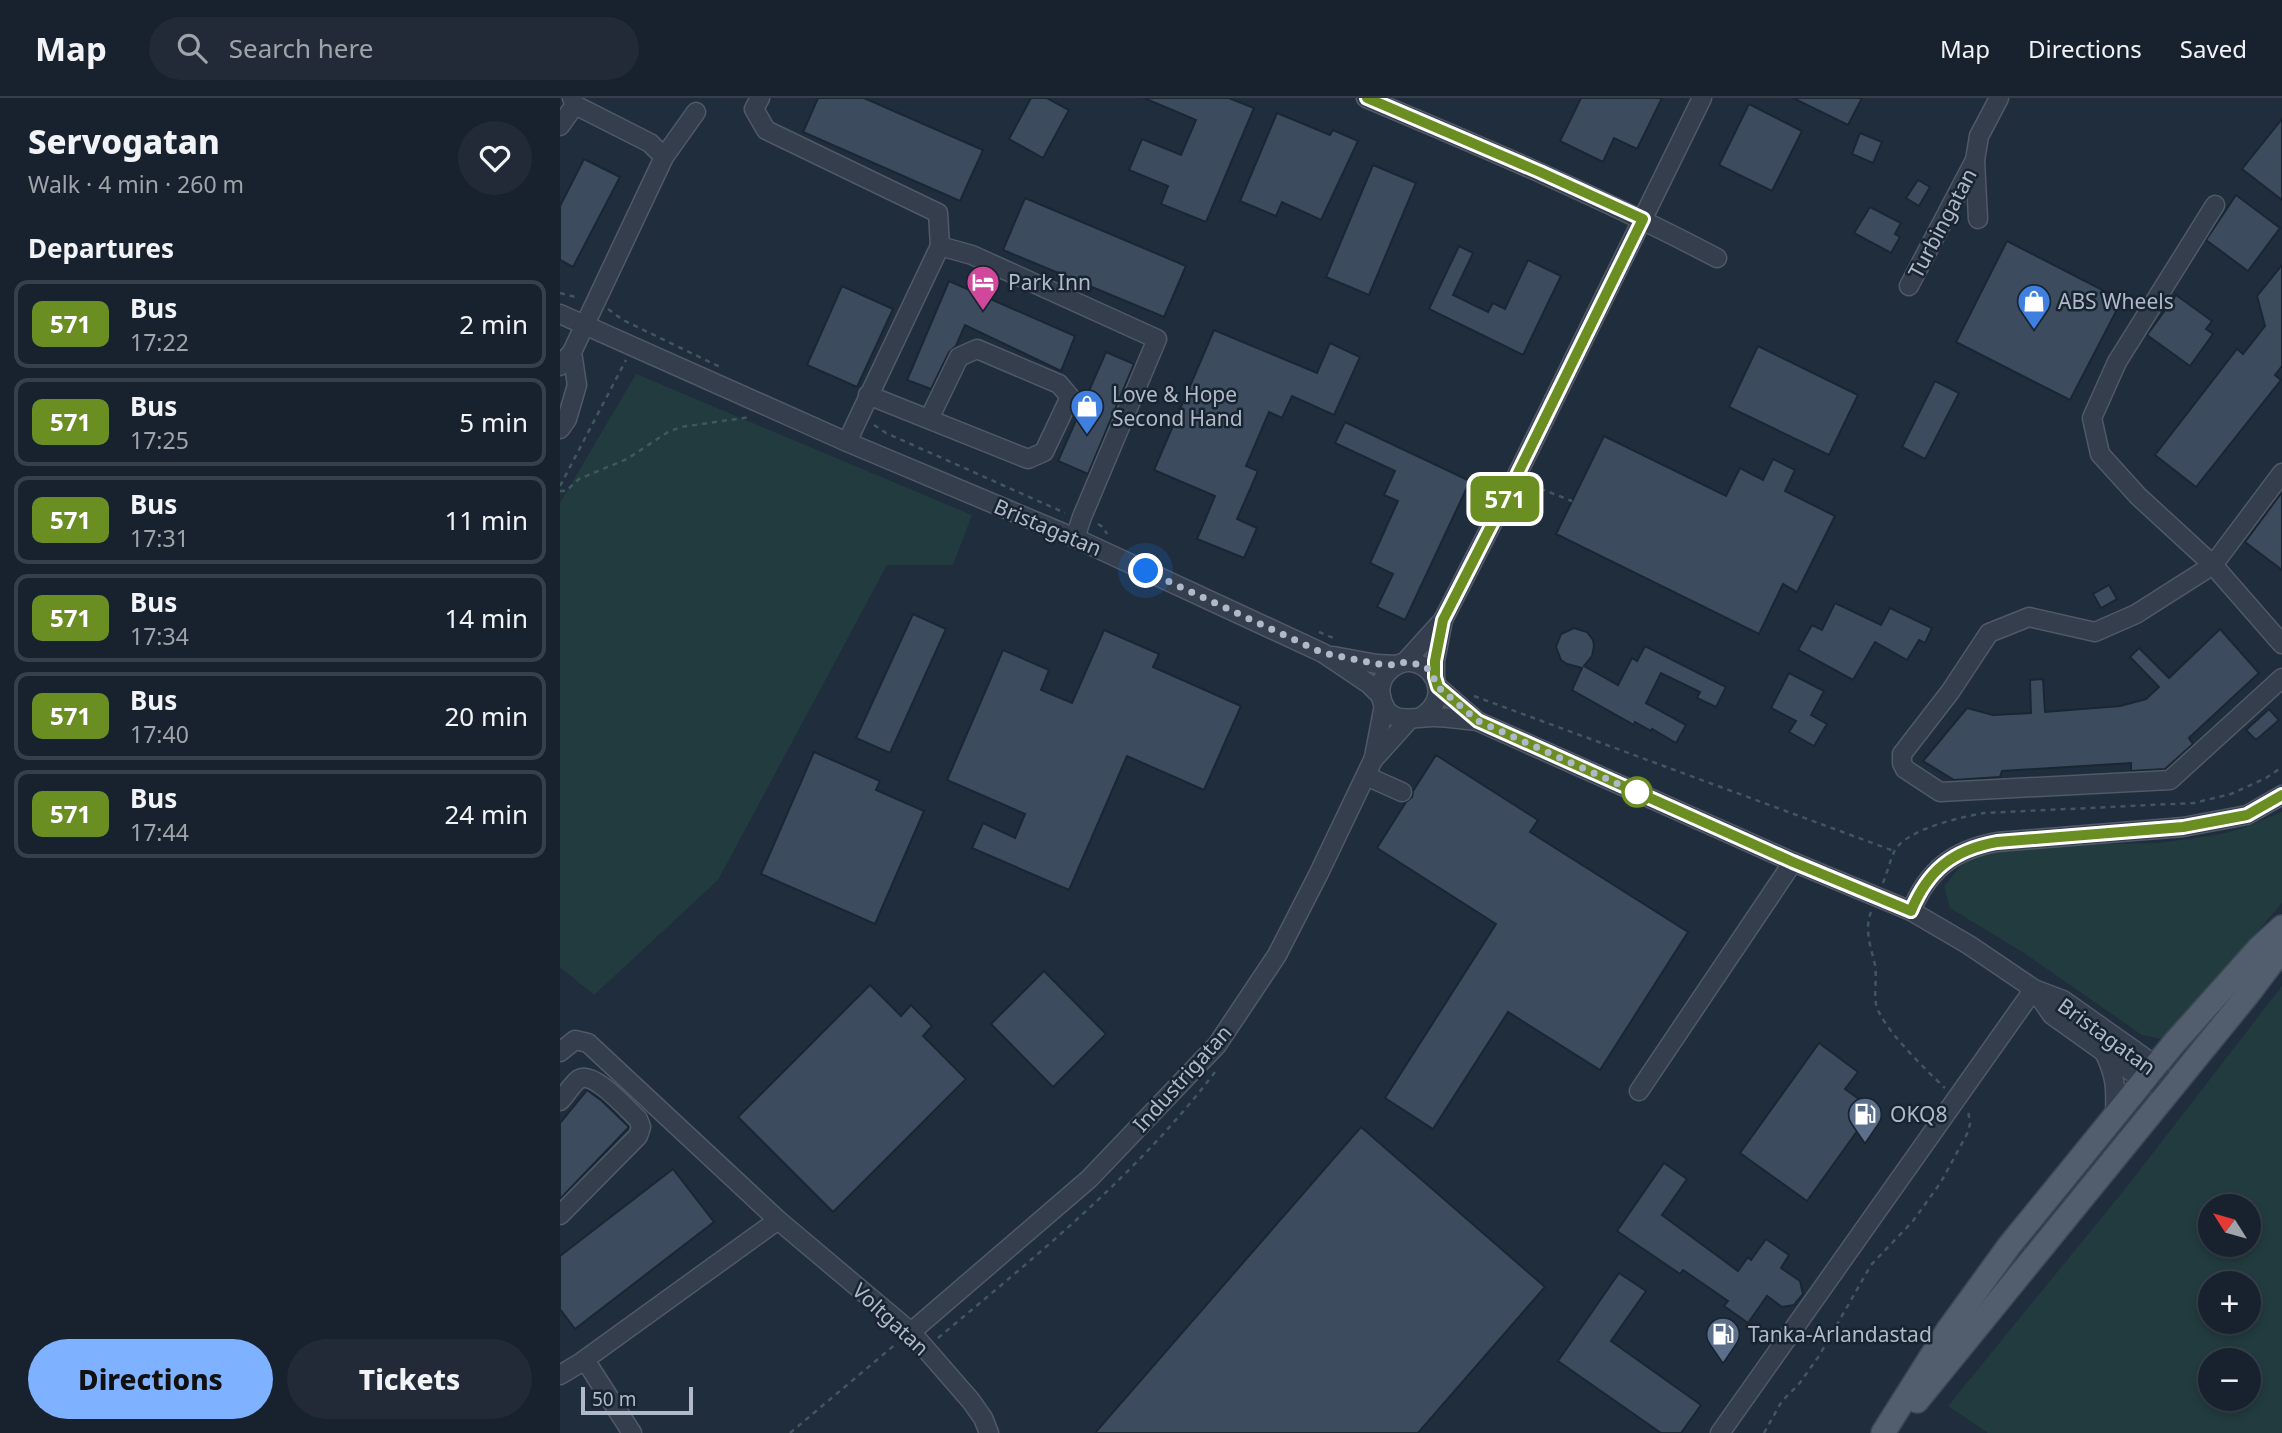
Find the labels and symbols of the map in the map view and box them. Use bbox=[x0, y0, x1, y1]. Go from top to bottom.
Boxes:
street label: Turbingatan bbox=[1901, 163, 1983, 283]
hotel icon: Park Inn bbox=[964, 263, 1002, 312]
place label: Park Inn bbox=[1008, 268, 1091, 296]
shop icon: ABS Wheels bbox=[2015, 282, 2053, 331]
place label: ABS Wheels bbox=[2058, 287, 2174, 315]
place label: Love & Hope Second Hand bbox=[1112, 380, 1243, 432]
shop icon: Love & Hope Second Hand bbox=[1068, 387, 1106, 436]
line badge: 571 bbox=[1465, 476, 1545, 522]
street label: Bristagatan bbox=[990, 492, 1106, 562]
your location bbox=[1128, 553, 1163, 588]
unlabelled marker bbox=[1622, 777, 1652, 807]
street label: Bristagatan bbox=[2053, 991, 2161, 1081]
street label: Industrigatan bbox=[1127, 1019, 1237, 1137]
fuel station icon: OKQ8 bbox=[1846, 1095, 1884, 1144]
place label: OKQ8 bbox=[1890, 1100, 1947, 1128]
north arrow bbox=[2198, 1194, 2261, 1256]
street label: Voltgatan bbox=[847, 1276, 935, 1362]
fuel station icon: Tanka-Arlandastad bbox=[1704, 1315, 1742, 1364]
place label: Tanka-Arlandastad bbox=[1748, 1320, 1932, 1348]
scale bar bbox=[581, 1384, 693, 1416]

